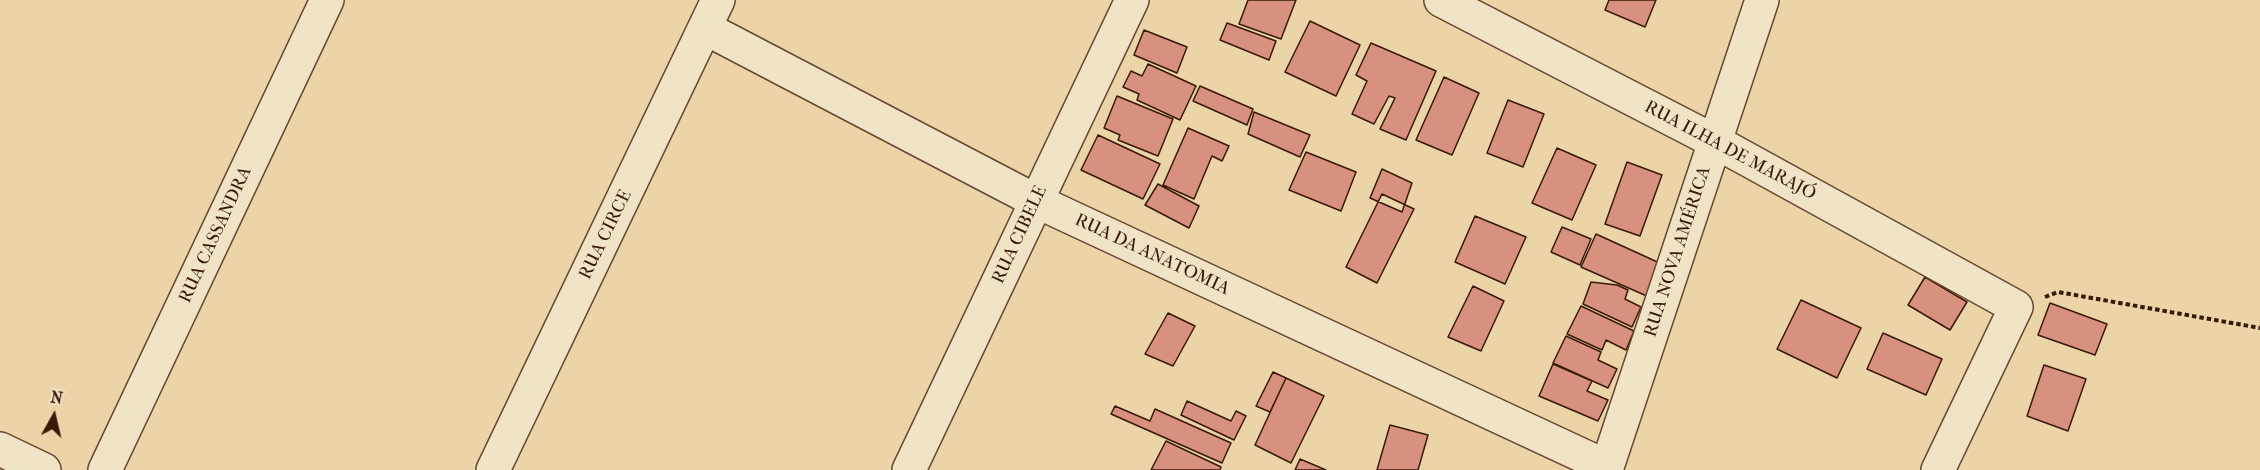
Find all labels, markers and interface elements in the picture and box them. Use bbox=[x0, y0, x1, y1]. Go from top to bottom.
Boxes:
street label: RUA ILHA DE MARAJÓ bbox=[1641, 97, 1819, 205]
street label: RUA CASSANDRA bbox=[175, 163, 257, 307]
street label: RUA NOVA AMÉRICA bbox=[1640, 164, 1716, 340]
street label: RUA CIBELE bbox=[988, 183, 1052, 287]
street label: RUA CIRCE bbox=[575, 187, 637, 283]
street label: RUA DA ANATOMIA bbox=[1071, 210, 1233, 300]
north arrow bbox=[24, 386, 84, 446]
text: N bbox=[49, 387, 64, 408]

